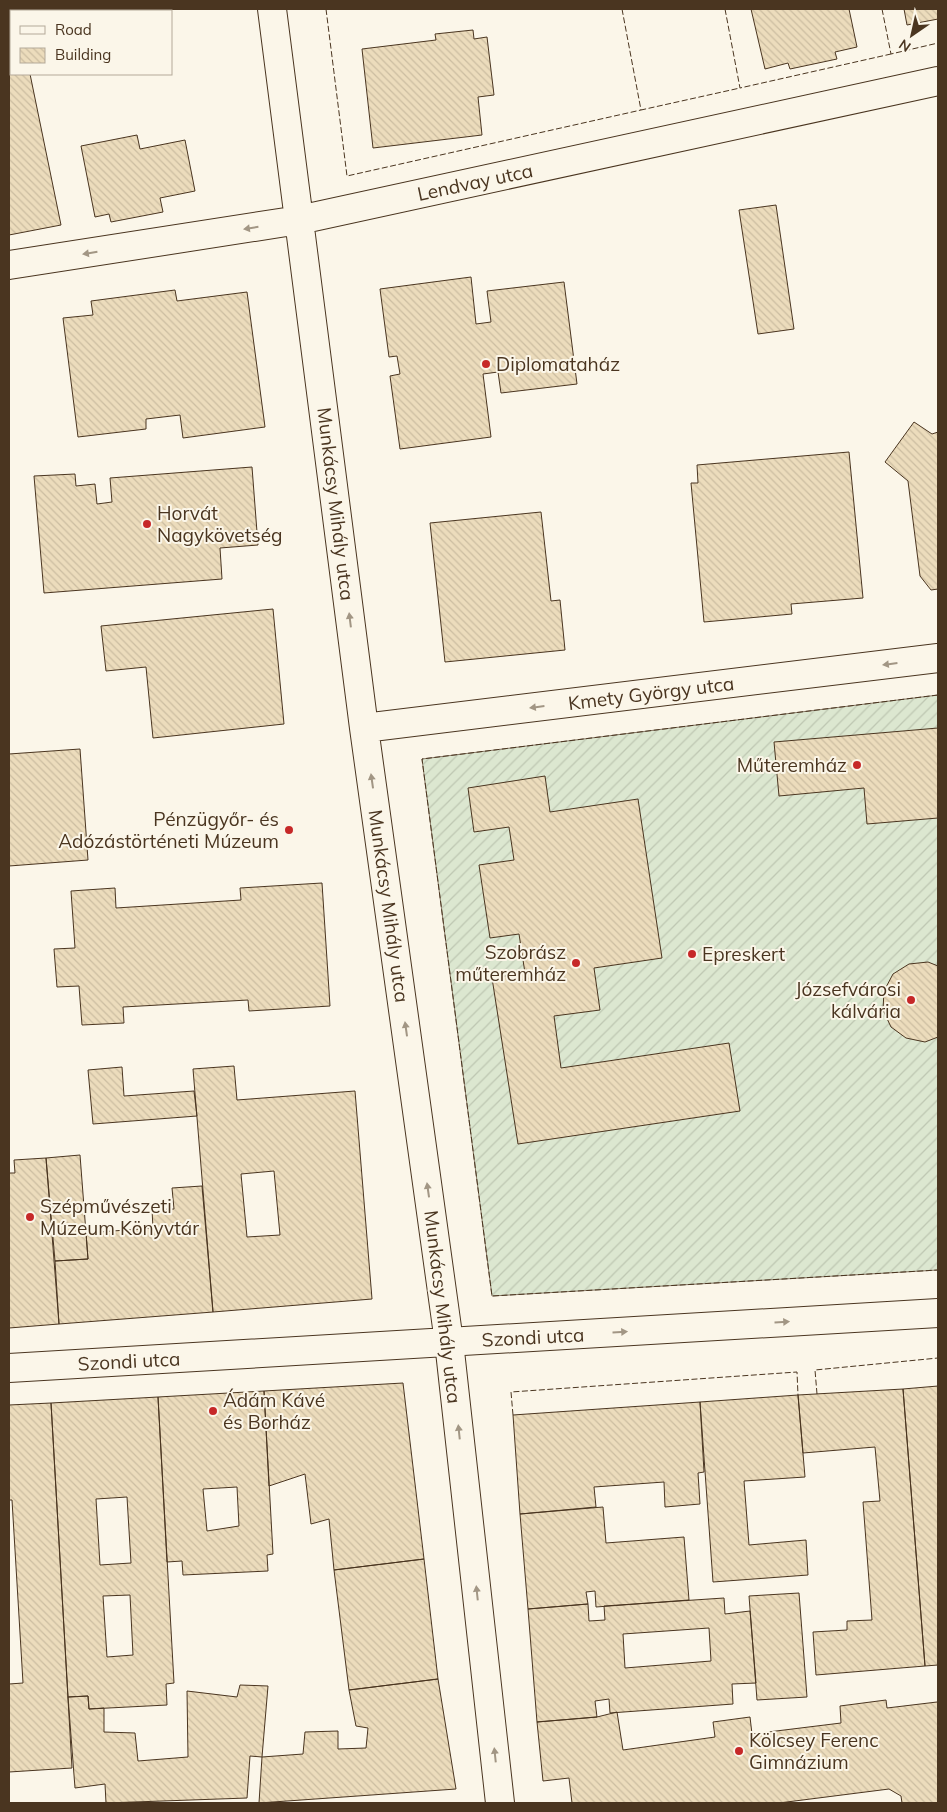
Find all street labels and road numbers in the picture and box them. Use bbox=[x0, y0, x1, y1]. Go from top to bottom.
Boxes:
street label: Lendvay utca bbox=[415, 158, 535, 206]
street label: Munkácsy Mihály utca bbox=[312, 406, 360, 602]
street label: Kmety György utca bbox=[567, 671, 735, 715]
street label: Munkácsy Mihály utca bbox=[364, 808, 414, 1004]
street label: Munkácsy Mihály utca bbox=[419, 1209, 467, 1405]
street label: Szondi utca bbox=[481, 1322, 585, 1352]
street label: Szondi utca bbox=[77, 1346, 181, 1376]

